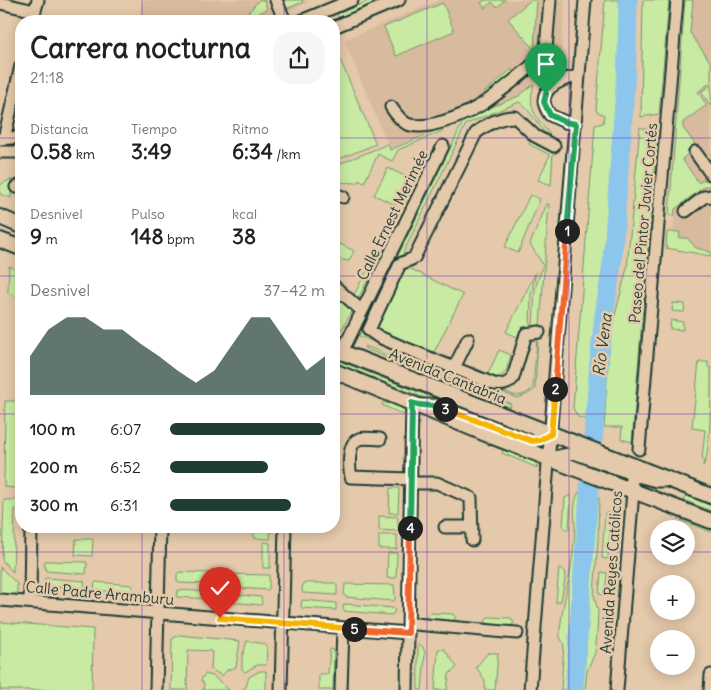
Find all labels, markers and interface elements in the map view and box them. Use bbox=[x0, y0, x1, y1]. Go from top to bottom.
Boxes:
text: Carrera nocturna bbox=[30, 30, 251, 66]
button: share bbox=[273, 32, 325, 84]
pin bbox=[525, 43, 567, 94]
icon: arrive bbox=[532, 50, 560, 78]
text: 21:18 bbox=[30, 67, 64, 87]
text: Distancia bbox=[30, 120, 89, 138]
text: Tiempo bbox=[131, 120, 177, 138]
text: Ritmo bbox=[232, 120, 269, 138]
street label: Paseo del Pintor Javier Cortés bbox=[625, 122, 661, 324]
text: 0.58 bbox=[30, 138, 72, 165]
text: 3:49 bbox=[131, 138, 172, 165]
text: 6:34 bbox=[232, 138, 273, 165]
text: km bbox=[72, 145, 95, 163]
text: /km bbox=[273, 145, 301, 163]
street label: Calle Ernest Merimée bbox=[352, 147, 432, 283]
text: Desnivel bbox=[30, 205, 83, 223]
text: Pulso bbox=[131, 205, 165, 223]
text: kcal bbox=[232, 205, 257, 223]
pin: 1 bbox=[554, 218, 580, 244]
text: 1 bbox=[565, 222, 570, 240]
text: 9 bbox=[30, 223, 42, 250]
text: 148 bbox=[131, 223, 164, 250]
text: 38 bbox=[232, 223, 256, 250]
text: m bbox=[42, 230, 58, 248]
text: bpm bbox=[164, 230, 195, 248]
text: Desnivel bbox=[30, 280, 90, 300]
text: 37–42 m bbox=[263, 280, 325, 300]
water label: Río Vena bbox=[588, 312, 616, 377]
street label: Avenida Cantabria bbox=[387, 344, 510, 408]
pin: 2 bbox=[542, 376, 568, 402]
text: 2 bbox=[552, 380, 559, 398]
pin: 3 bbox=[432, 396, 458, 422]
text: 3 bbox=[442, 400, 449, 418]
text: 100 m bbox=[30, 419, 75, 439]
text: 6:07 bbox=[110, 419, 141, 439]
text: 200 m bbox=[30, 457, 78, 477]
text: 6:52 bbox=[110, 457, 141, 477]
street label: Avenida Reyes Católicos bbox=[596, 490, 626, 654]
text: 300 m bbox=[30, 495, 78, 515]
text: 6:31 bbox=[110, 495, 138, 515]
pin: 4 bbox=[398, 516, 422, 540]
text: 4 bbox=[406, 519, 415, 537]
map controls bbox=[650, 520, 695, 675]
button: layers bbox=[650, 520, 695, 565]
pin bbox=[199, 567, 241, 618]
icon: check bbox=[206, 574, 234, 602]
button: + bbox=[650, 575, 695, 620]
street label: Calle Padre Aramburu bbox=[25, 577, 175, 609]
pin: 5 bbox=[342, 616, 366, 642]
text: 5 bbox=[350, 620, 359, 638]
button: − bbox=[650, 630, 695, 675]

